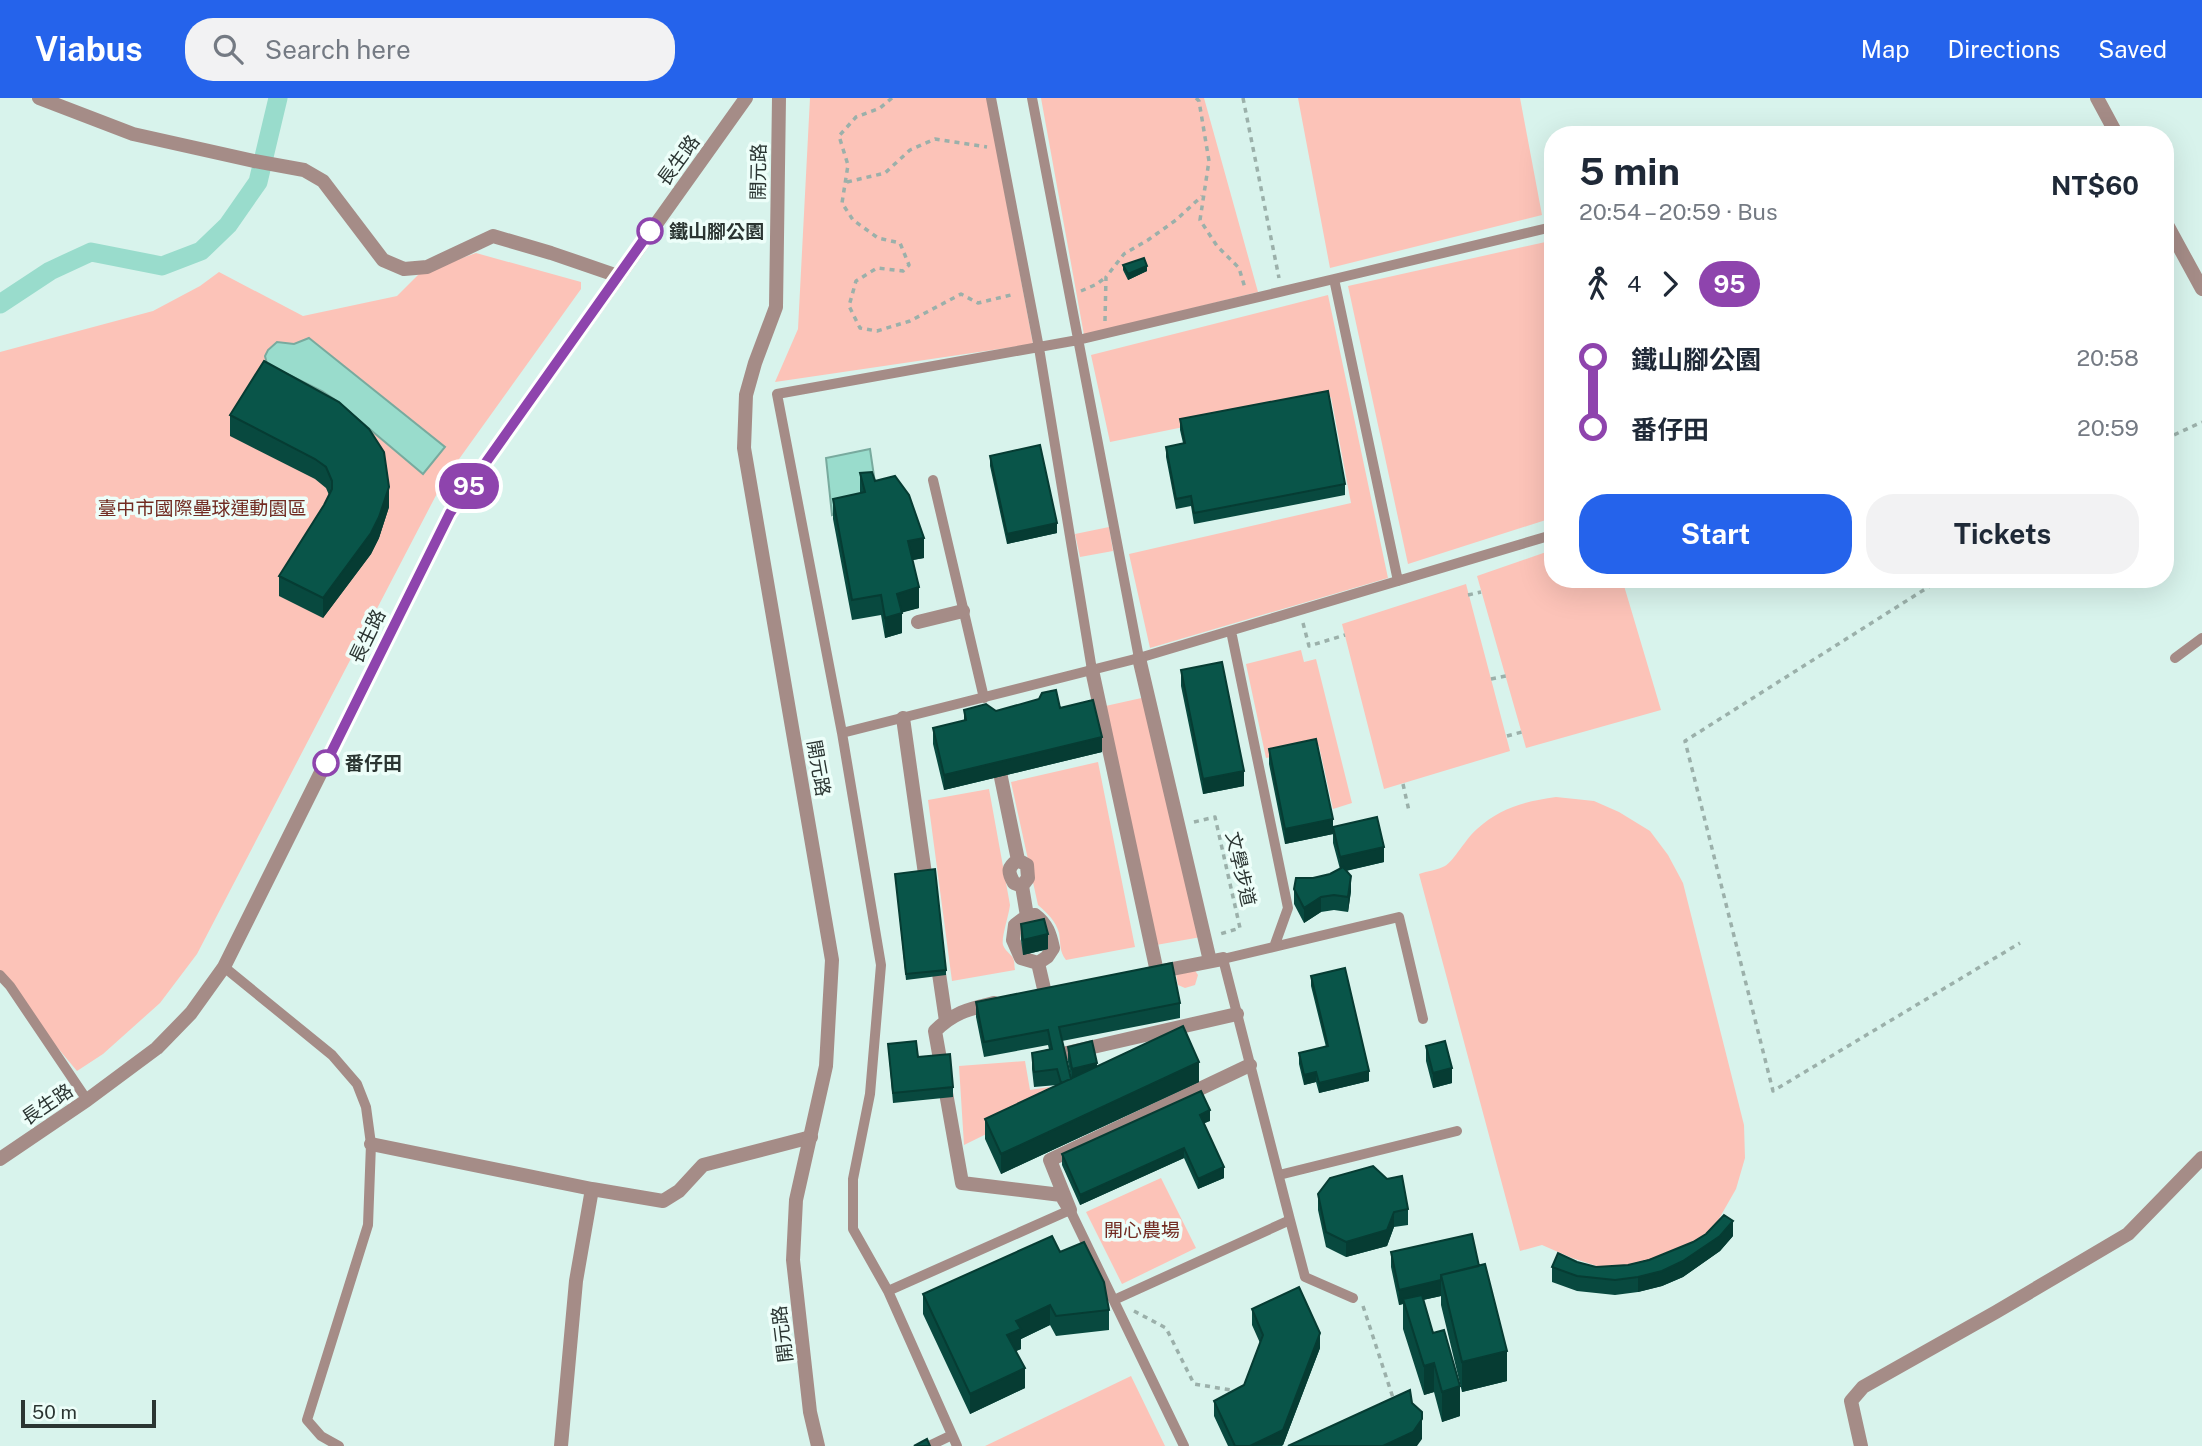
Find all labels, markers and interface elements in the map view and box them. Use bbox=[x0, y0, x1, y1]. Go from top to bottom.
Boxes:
search box bbox=[185, 18, 675, 81]
text: Viabus bbox=[35, 30, 143, 68]
icon: search bbox=[209, 30, 247, 68]
text: Search here bbox=[265, 34, 411, 65]
text: Map bbox=[1861, 35, 1910, 63]
text: Directions bbox=[1948, 35, 2060, 63]
text: Saved bbox=[2098, 35, 2167, 63]
street label: 長生路 bbox=[652, 130, 704, 190]
street label: 開元路 bbox=[747, 143, 769, 201]
text: 5 min bbox=[1579, 149, 1680, 194]
text: NT$60 bbox=[2051, 170, 2139, 201]
text: 20:54 – 20:59 · Bus bbox=[1579, 198, 1778, 225]
marker: 鐵山腳公園 bbox=[637, 218, 663, 244]
place label: 鐵山腳公園 bbox=[669, 220, 764, 242]
icon: walk bbox=[1579, 265, 1617, 303]
icon: forward bbox=[1651, 265, 1689, 303]
text: 4 bbox=[1627, 270, 1641, 297]
text: 95 bbox=[1713, 270, 1746, 298]
text: 鐵山腳公園 bbox=[1631, 344, 1761, 375]
text: 20:58 bbox=[2076, 344, 2139, 371]
text: 番仔田 bbox=[1631, 414, 1709, 445]
text: 20:59 bbox=[2077, 414, 2139, 441]
line badge: 95 bbox=[438, 463, 500, 509]
text: 95 bbox=[453, 472, 485, 500]
button: Start bbox=[1579, 494, 1852, 574]
button: Tickets bbox=[1866, 494, 2139, 574]
park label: 臺中市國際壘球運動園區 bbox=[97, 497, 307, 519]
street label: 長生路 bbox=[345, 606, 389, 666]
street label: 開元路 bbox=[803, 738, 835, 798]
marker: 番仔田 bbox=[313, 750, 339, 776]
place label: 番仔田 bbox=[345, 752, 402, 774]
street label: 文學步道 bbox=[1222, 829, 1260, 909]
street label: 長生路 bbox=[17, 1079, 77, 1129]
park label: 開心農場 bbox=[1104, 1219, 1180, 1241]
street label: 開元路 bbox=[768, 1304, 796, 1364]
scale bar bbox=[21, 1397, 156, 1429]
text: 50 m bbox=[32, 1401, 77, 1423]

